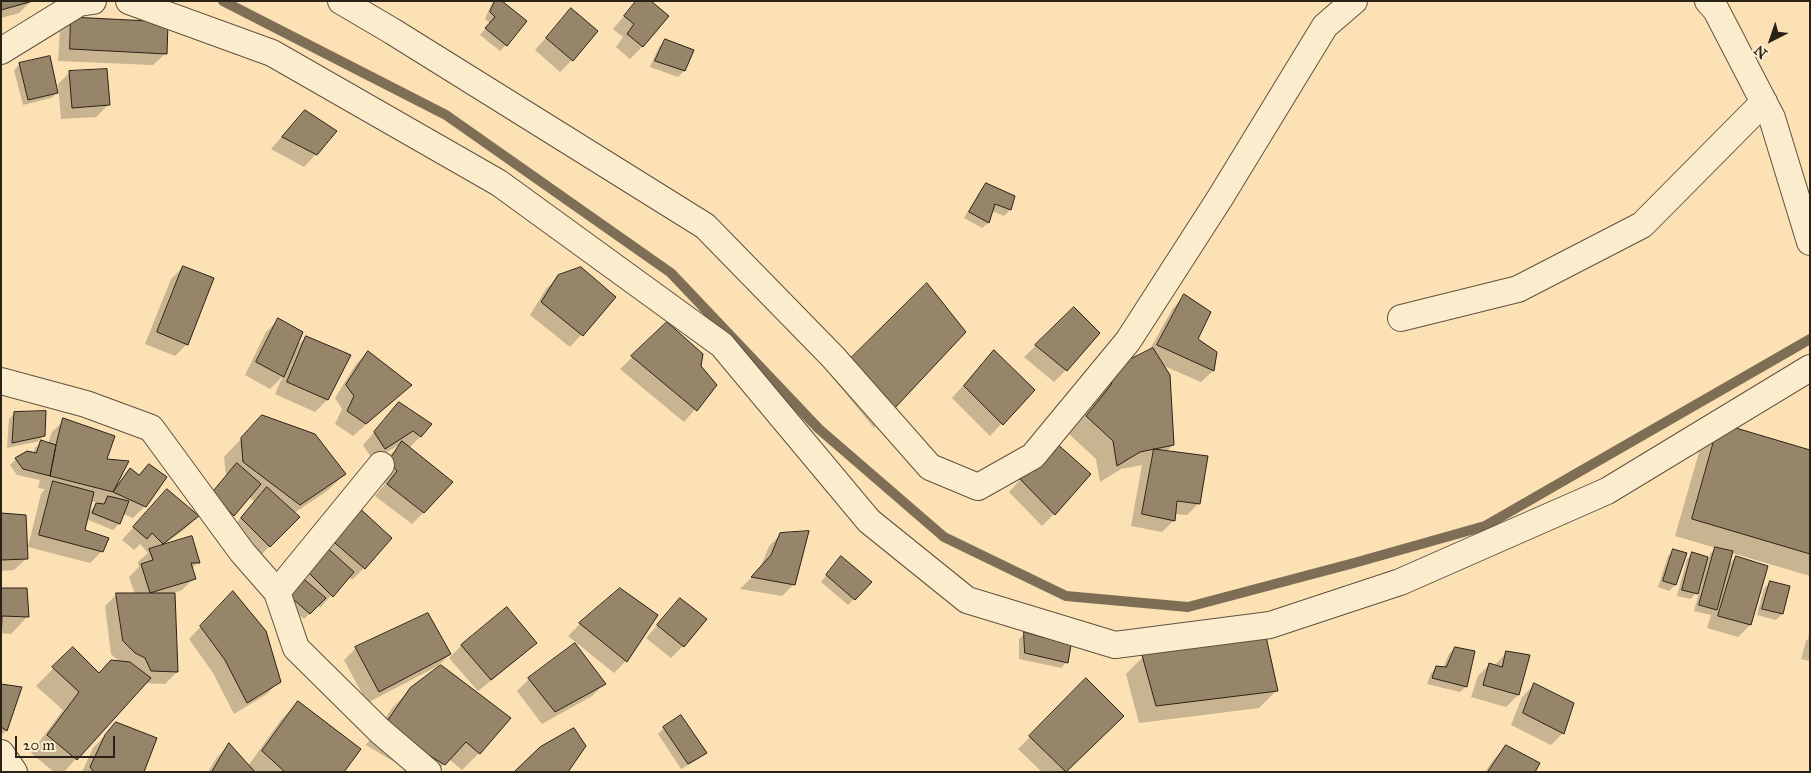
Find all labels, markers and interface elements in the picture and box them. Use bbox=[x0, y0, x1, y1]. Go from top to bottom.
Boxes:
north arrow bbox=[1746, 15, 1796, 65]
text: N bbox=[1751, 41, 1771, 62]
scale bar bbox=[18, 726, 118, 758]
text: 20 m bbox=[23, 736, 55, 754]

